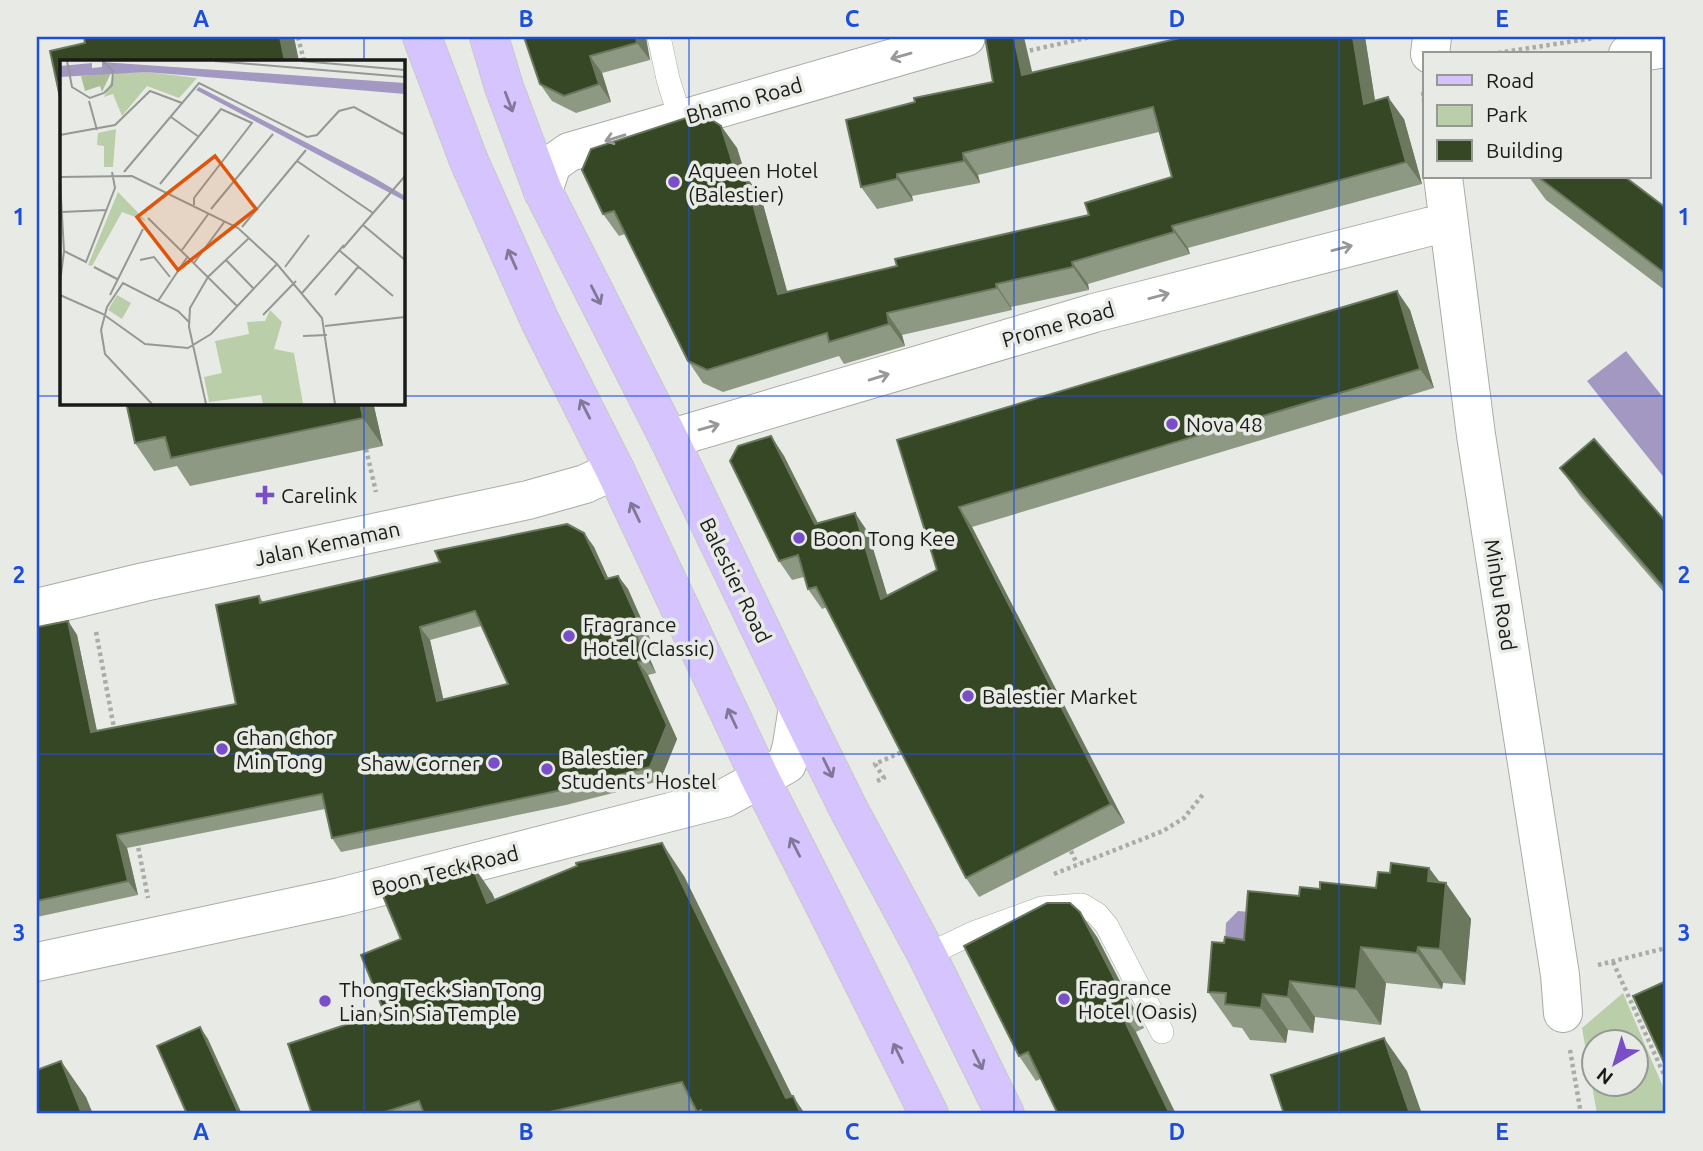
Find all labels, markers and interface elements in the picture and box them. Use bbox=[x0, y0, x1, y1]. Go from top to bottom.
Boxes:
text: A bbox=[193, 6, 209, 31]
text: B bbox=[518, 6, 534, 31]
text: C bbox=[845, 6, 860, 31]
text: D bbox=[1169, 6, 1185, 31]
text: E bbox=[1495, 6, 1509, 31]
one-way arrow bbox=[890, 50, 912, 63]
legend bbox=[1423, 52, 1650, 178]
inset map bbox=[60, 60, 404, 404]
text: Road bbox=[1486, 68, 1534, 92]
street label: Bhamo Road bbox=[683, 72, 805, 128]
one-way arrow bbox=[504, 90, 517, 112]
text: Park bbox=[1486, 102, 1528, 126]
one-way arrow bbox=[604, 132, 626, 145]
text: Building bbox=[1486, 138, 1563, 162]
place label: Aqueen Hotel (Balestier) bbox=[688, 158, 818, 206]
marker: Aqueen Hotel (Balestier) bbox=[666, 174, 682, 190]
text: 1 bbox=[13, 204, 25, 229]
text: 1 bbox=[1678, 204, 1690, 229]
one-way arrow bbox=[1330, 241, 1353, 254]
one-way arrow bbox=[505, 248, 518, 270]
one-way arrow bbox=[590, 284, 603, 305]
one-way arrow bbox=[1148, 289, 1170, 302]
street label: Prome Road bbox=[999, 297, 1117, 351]
one-way arrow bbox=[868, 370, 890, 383]
one-way arrow bbox=[577, 399, 591, 420]
place label: Nova 48 bbox=[1186, 412, 1263, 436]
marker: Nova 48 bbox=[1164, 416, 1180, 432]
one-way arrow bbox=[698, 420, 720, 433]
place label: Carelink bbox=[281, 483, 358, 507]
marker: Carelink bbox=[255, 485, 275, 505]
one-way arrow bbox=[628, 502, 641, 523]
street label: Balestier Road bbox=[695, 513, 777, 647]
street label: Jalan Kemaman bbox=[252, 516, 402, 570]
place label: Boon Tong Kee bbox=[813, 526, 955, 550]
marker: Boon Tong Kee bbox=[791, 530, 807, 546]
street label: Minbu Road bbox=[1480, 537, 1522, 653]
text: 2 bbox=[13, 562, 25, 587]
text: 2 bbox=[1678, 562, 1690, 587]
place label: Fragrance Hotel (Classic) bbox=[583, 612, 715, 660]
marker: Fragrance Hotel (Classic) bbox=[561, 628, 577, 644]
place label: Balestier Market bbox=[982, 684, 1137, 708]
marker: Balestier Market bbox=[960, 688, 976, 704]
one-way arrow bbox=[724, 708, 738, 729]
place label: Chan Chor Min Tong bbox=[236, 725, 334, 773]
marker: Chan Chor Min Tong bbox=[214, 741, 230, 757]
place label: Balestier Students' Hostel bbox=[561, 745, 716, 793]
place label: Shaw Corner bbox=[360, 751, 480, 775]
marker: Shaw Corner bbox=[486, 755, 502, 771]
one-way arrow bbox=[822, 757, 835, 778]
marker: Balestier Students' Hostel bbox=[539, 761, 555, 777]
one-way arrow bbox=[788, 837, 801, 858]
street label: Boon Teck Road bbox=[369, 840, 521, 900]
text: 3 bbox=[13, 920, 25, 945]
text: 3 bbox=[1678, 920, 1690, 945]
place label: Fragrance Hotel (Oasis) bbox=[1078, 975, 1198, 1023]
place label: Thong Teck Sian Tong Lian Sin Sia Temple bbox=[339, 977, 542, 1025]
marker: Fragrance Hotel (Oasis) bbox=[1056, 991, 1072, 1007]
marker: Thong Teck Sian Tong Lian Sin Sia Temple bbox=[317, 993, 333, 1009]
north arrow bbox=[1580, 1028, 1650, 1098]
one-way arrow bbox=[891, 1043, 905, 1064]
one-way arrow bbox=[972, 1049, 985, 1070]
text: N bbox=[1592, 1063, 1617, 1089]
text: A bbox=[193, 1119, 209, 1144]
text: B bbox=[518, 1119, 534, 1144]
text: C bbox=[845, 1119, 860, 1144]
text: D bbox=[1169, 1119, 1185, 1144]
text: E bbox=[1495, 1119, 1509, 1144]

